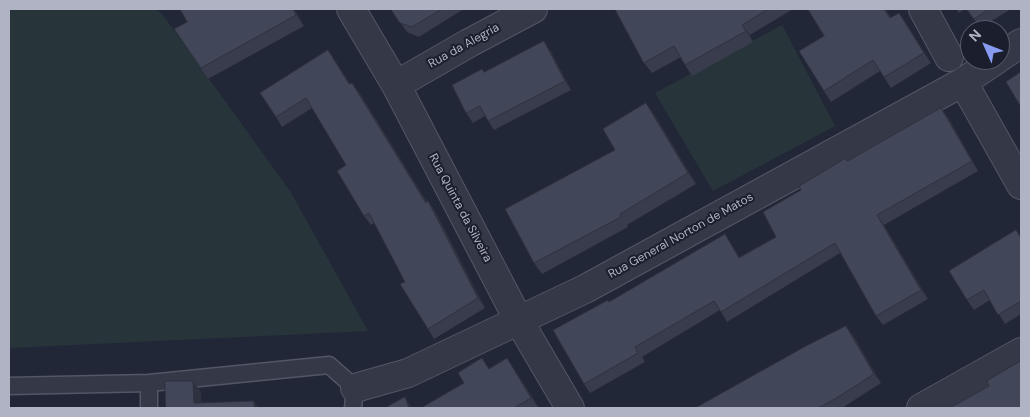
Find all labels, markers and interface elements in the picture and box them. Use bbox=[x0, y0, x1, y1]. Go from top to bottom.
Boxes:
north arrow bbox=[960, 20, 1010, 70]
street label: Rua da Alegria bbox=[426, 21, 502, 71]
text: N bbox=[965, 25, 985, 45]
street label: Rua Quinta da Silveira bbox=[425, 151, 495, 265]
street label: Rua General Norton de Matos bbox=[606, 190, 756, 282]

